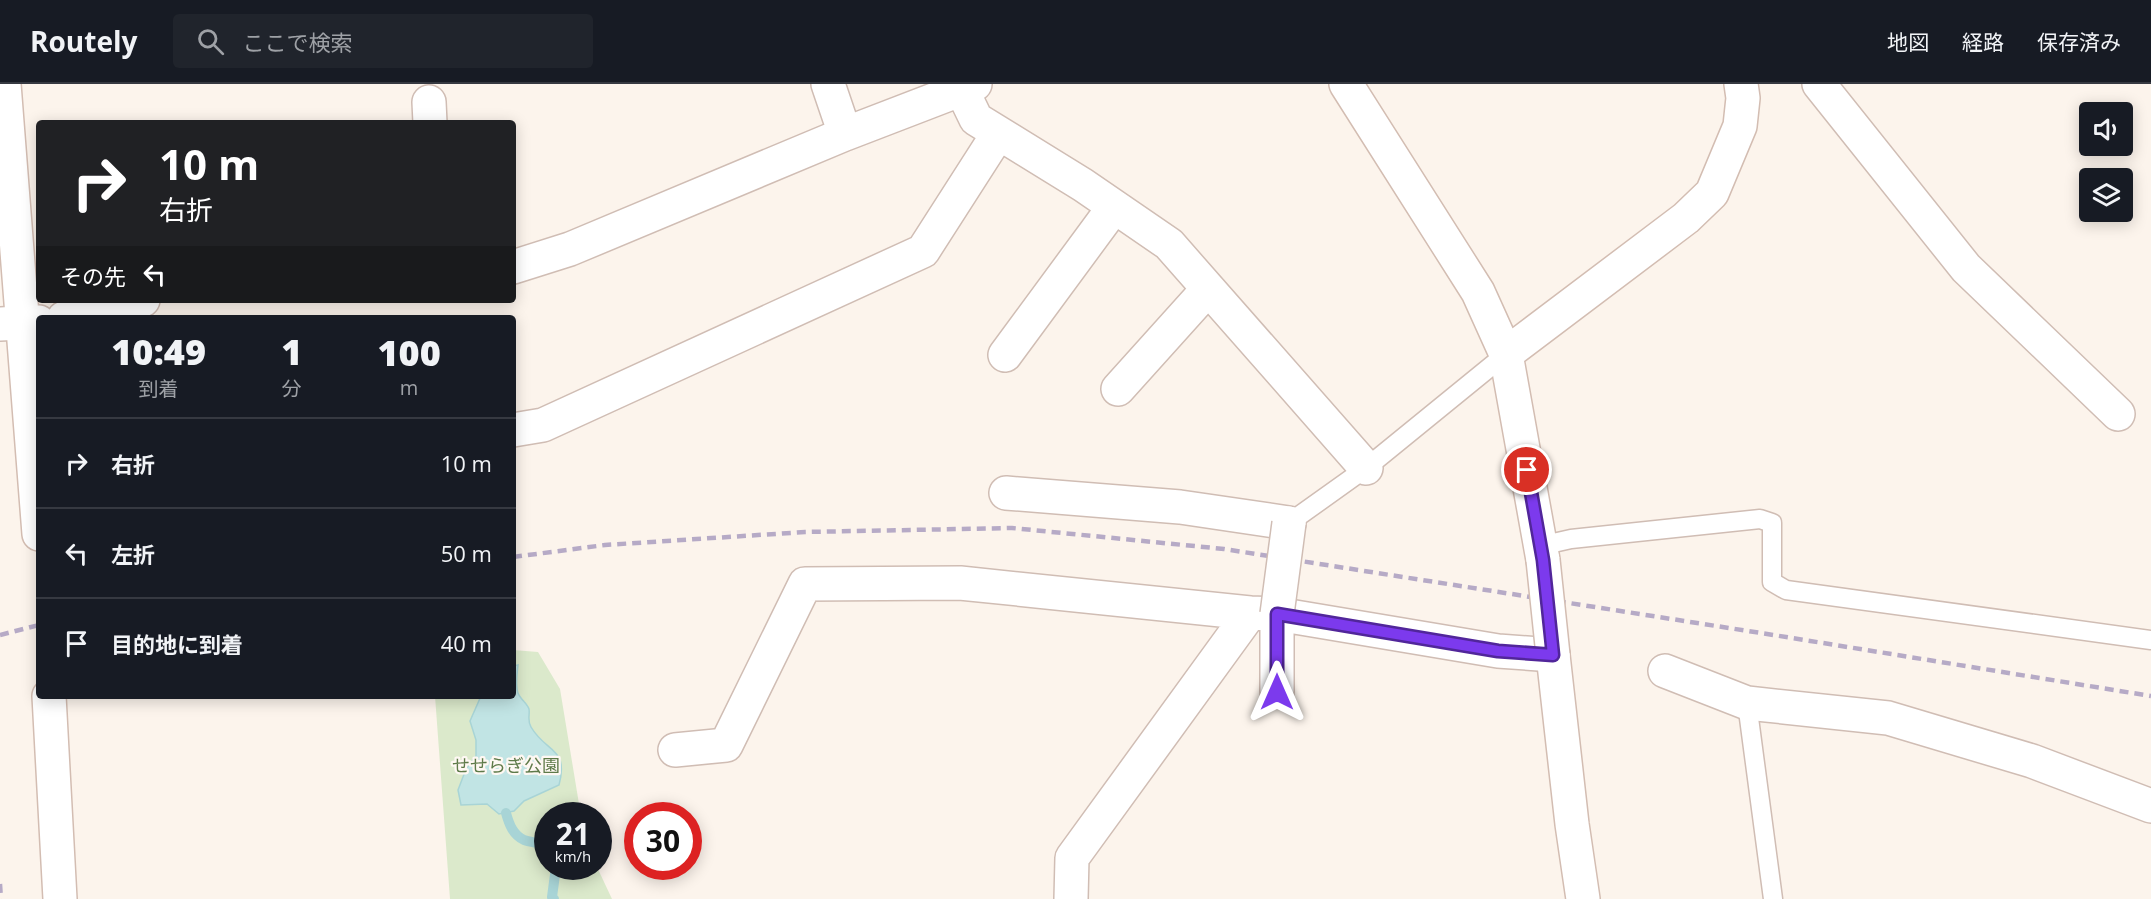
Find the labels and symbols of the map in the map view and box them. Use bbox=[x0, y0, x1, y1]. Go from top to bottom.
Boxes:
pin bbox=[1501, 444, 1552, 495]
position arrow bbox=[1245, 660, 1309, 724]
park label: せせらぎ公園 bbox=[452, 753, 560, 777]
speed limit sign: 30 bbox=[624, 802, 702, 880]

